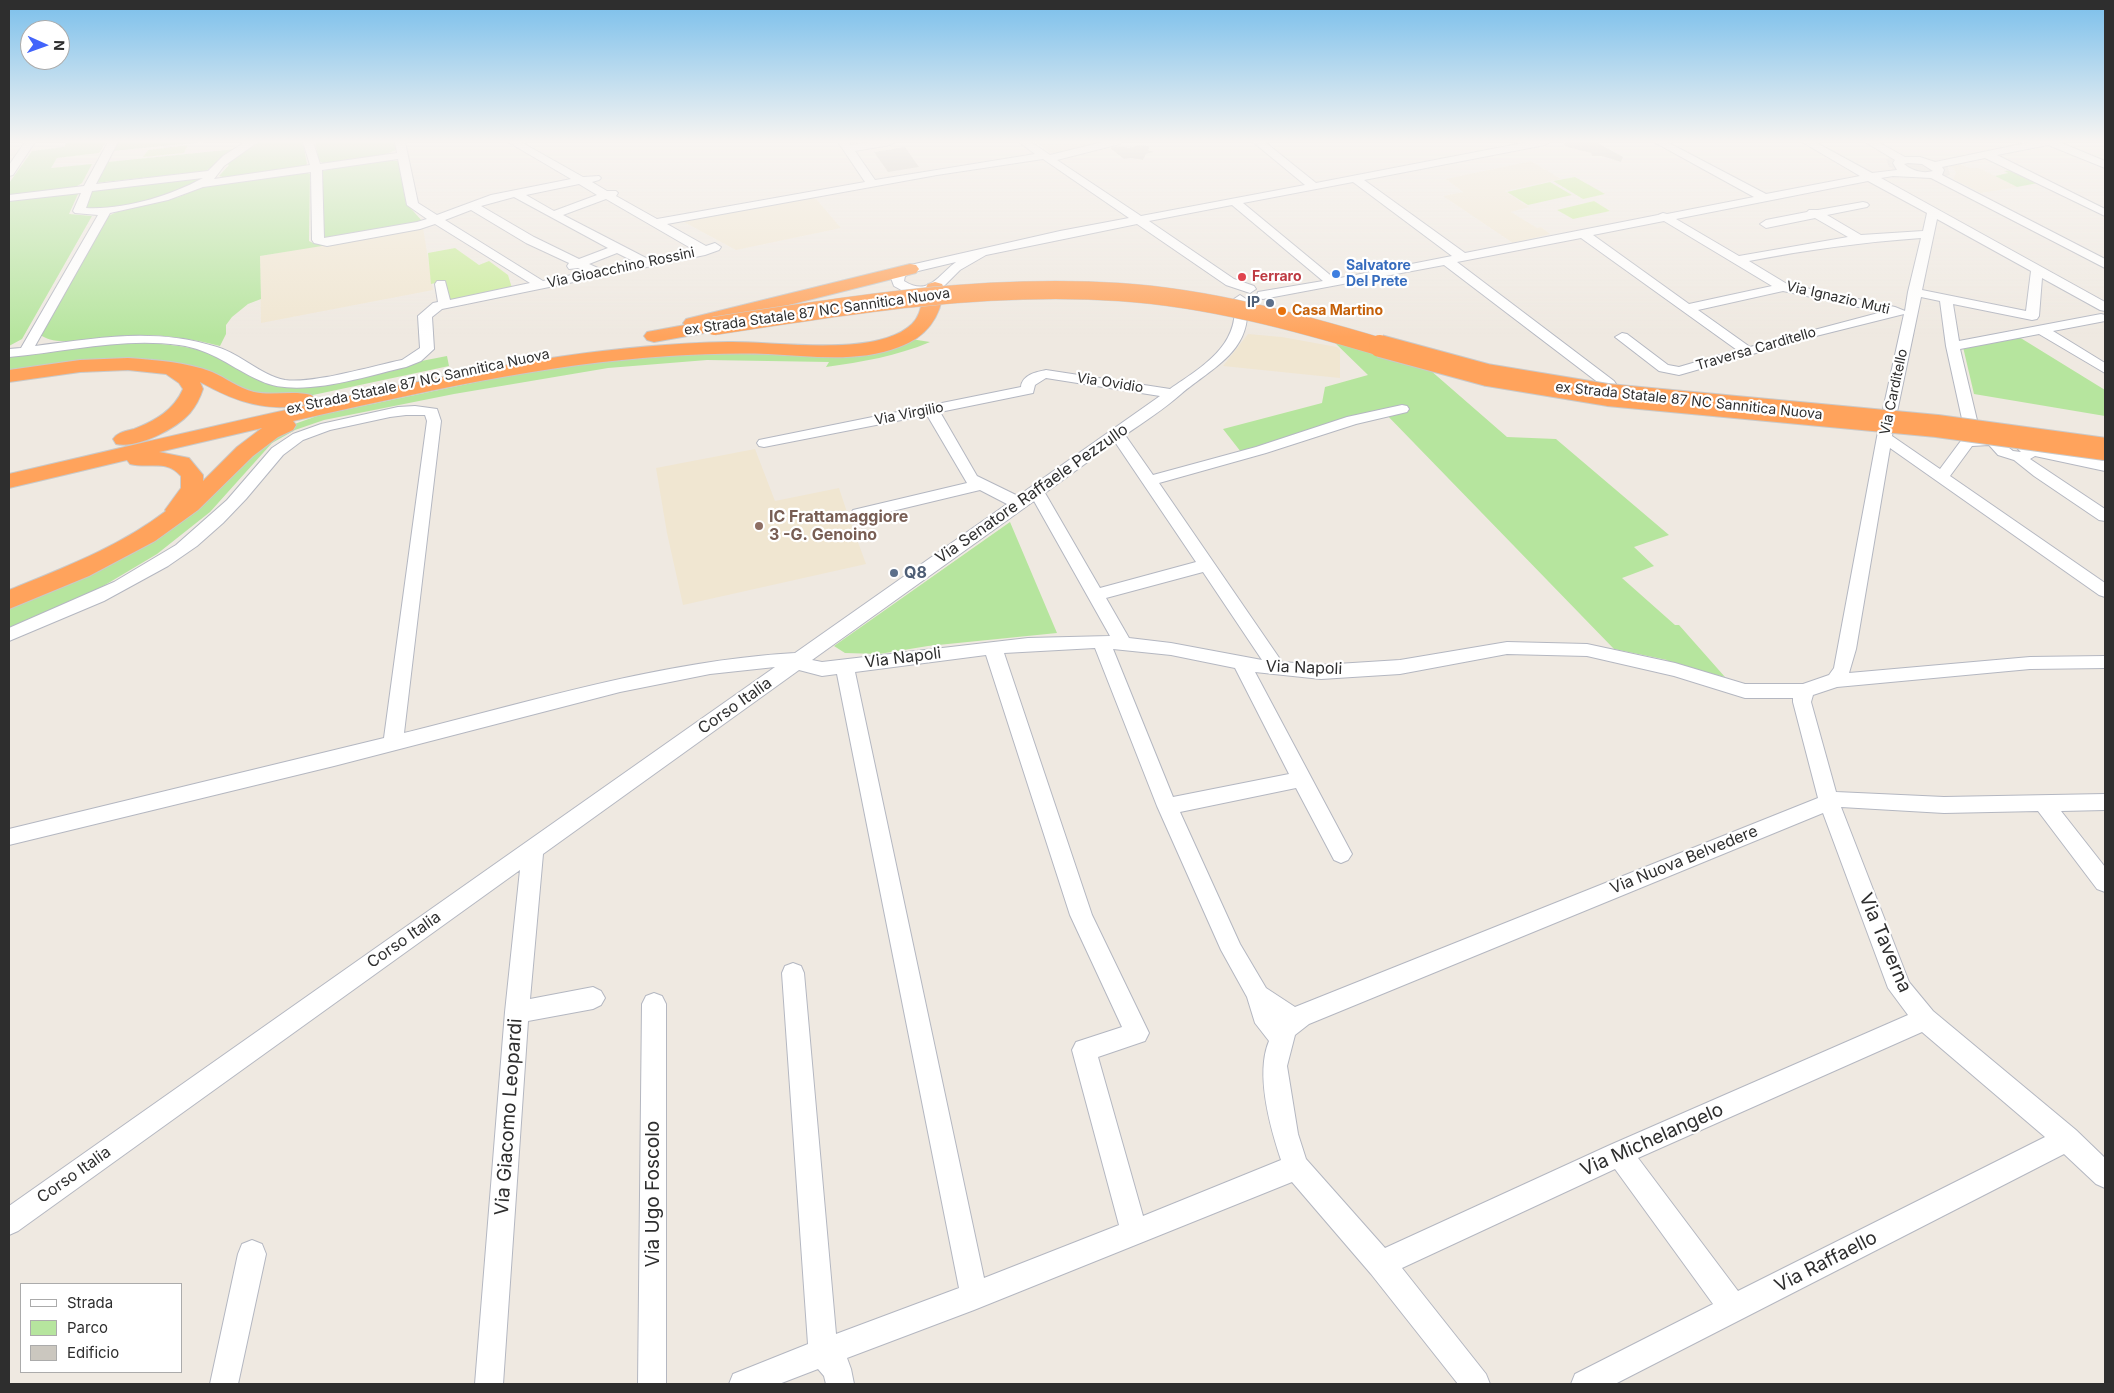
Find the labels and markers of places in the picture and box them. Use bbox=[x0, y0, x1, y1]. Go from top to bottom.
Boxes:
place label: Salvatore Del Prete bbox=[1346, 258, 1411, 290]
marker: Salvatore Del Prete bbox=[1330, 268, 1342, 280]
place label: Ferraro bbox=[1252, 269, 1302, 285]
marker: Ferraro bbox=[1236, 271, 1248, 283]
place label: IP bbox=[1247, 295, 1260, 311]
marker: IP bbox=[1264, 297, 1276, 309]
place label: Casa Martino bbox=[1292, 303, 1383, 319]
marker: Casa Martino bbox=[1276, 305, 1288, 317]
place label: IC Frattamaggiore 3 -G. Genoino bbox=[769, 507, 908, 545]
marker: IC Frattamaggiore 3 -G. Genoino bbox=[753, 520, 765, 532]
place label: Q8 bbox=[904, 563, 927, 583]
marker: Q8 bbox=[888, 567, 900, 579]

